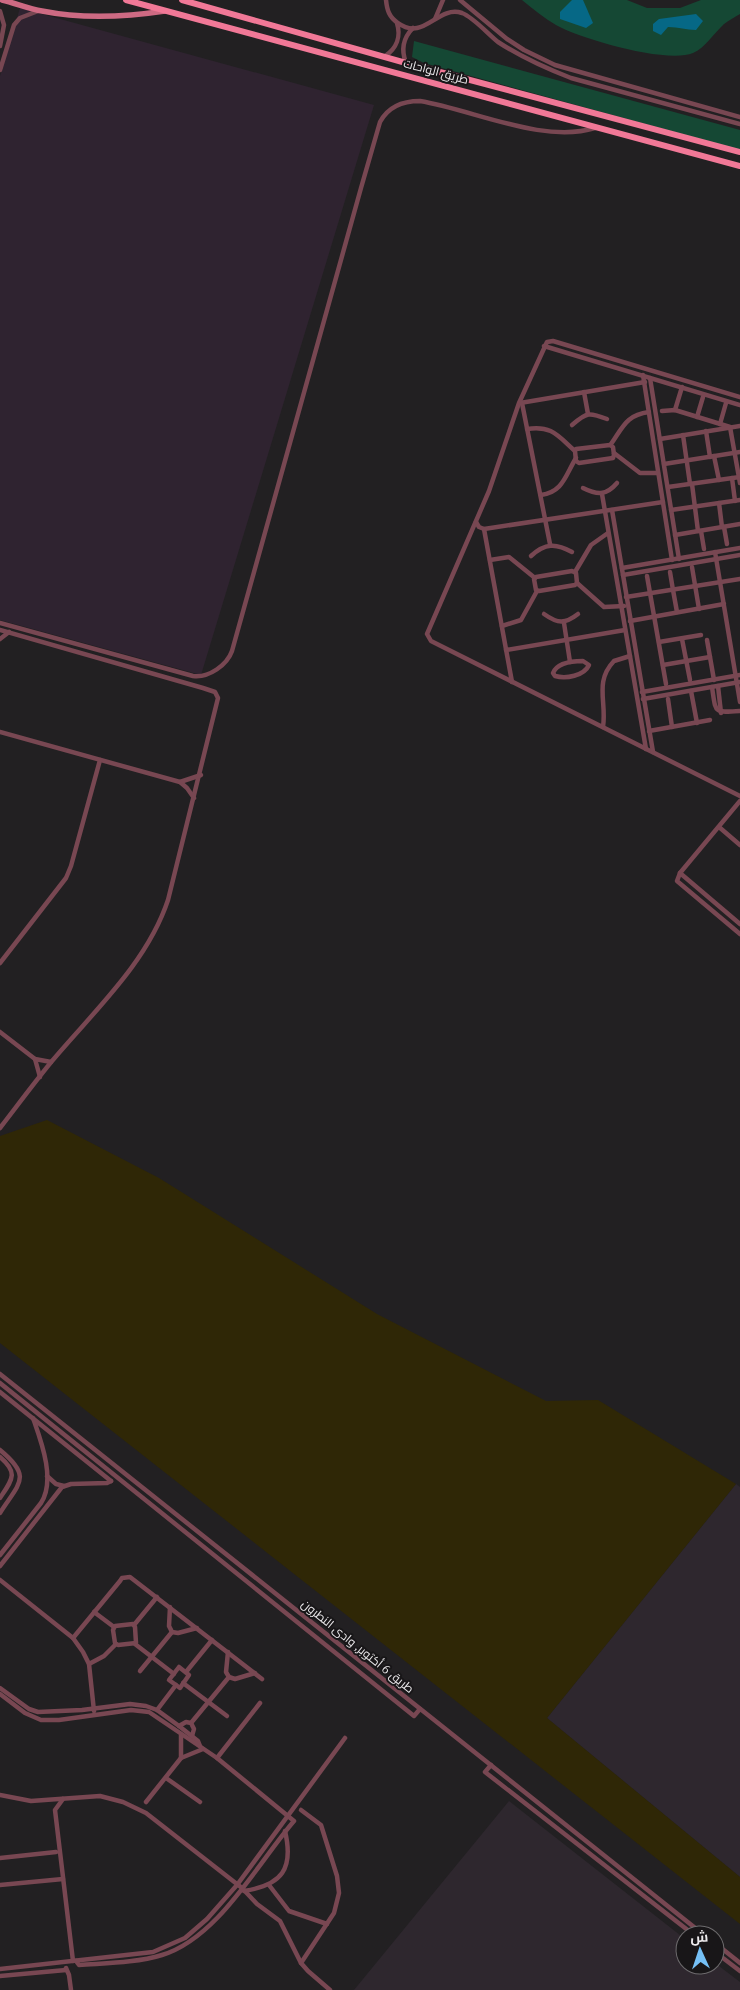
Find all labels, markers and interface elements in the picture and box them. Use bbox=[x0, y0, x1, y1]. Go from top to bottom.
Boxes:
street label: طريق الواحات bbox=[402, 55, 470, 87]
street label: طريق 6 أكتوبر, وادى النطرون bbox=[299, 1596, 417, 1696]
north arrow bbox=[675, 1925, 725, 1975]
text: ش bbox=[690, 1928, 709, 1946]

